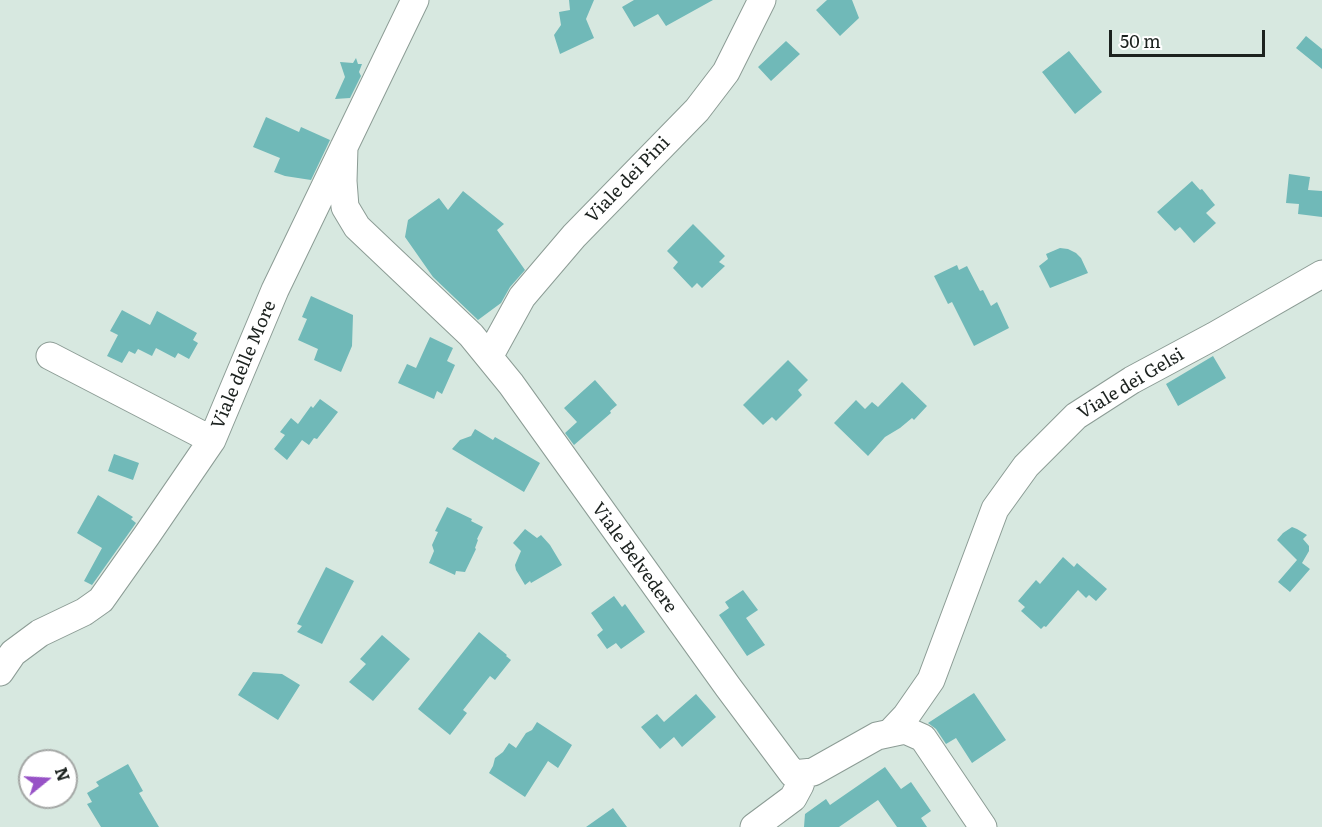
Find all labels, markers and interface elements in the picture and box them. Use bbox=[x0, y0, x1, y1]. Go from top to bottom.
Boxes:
scale bar bbox=[1112, 18, 1268, 56]
text: 50 m bbox=[1120, 27, 1161, 54]
street label: Viale dei Pini bbox=[581, 132, 675, 228]
street label: Viale delle More bbox=[207, 297, 281, 433]
street label: Viale dei Gelsi bbox=[1074, 344, 1188, 424]
street label: Viale Belvedere bbox=[587, 499, 681, 617]
north arrow bbox=[18, 749, 78, 809]
text: N bbox=[50, 764, 77, 784]

